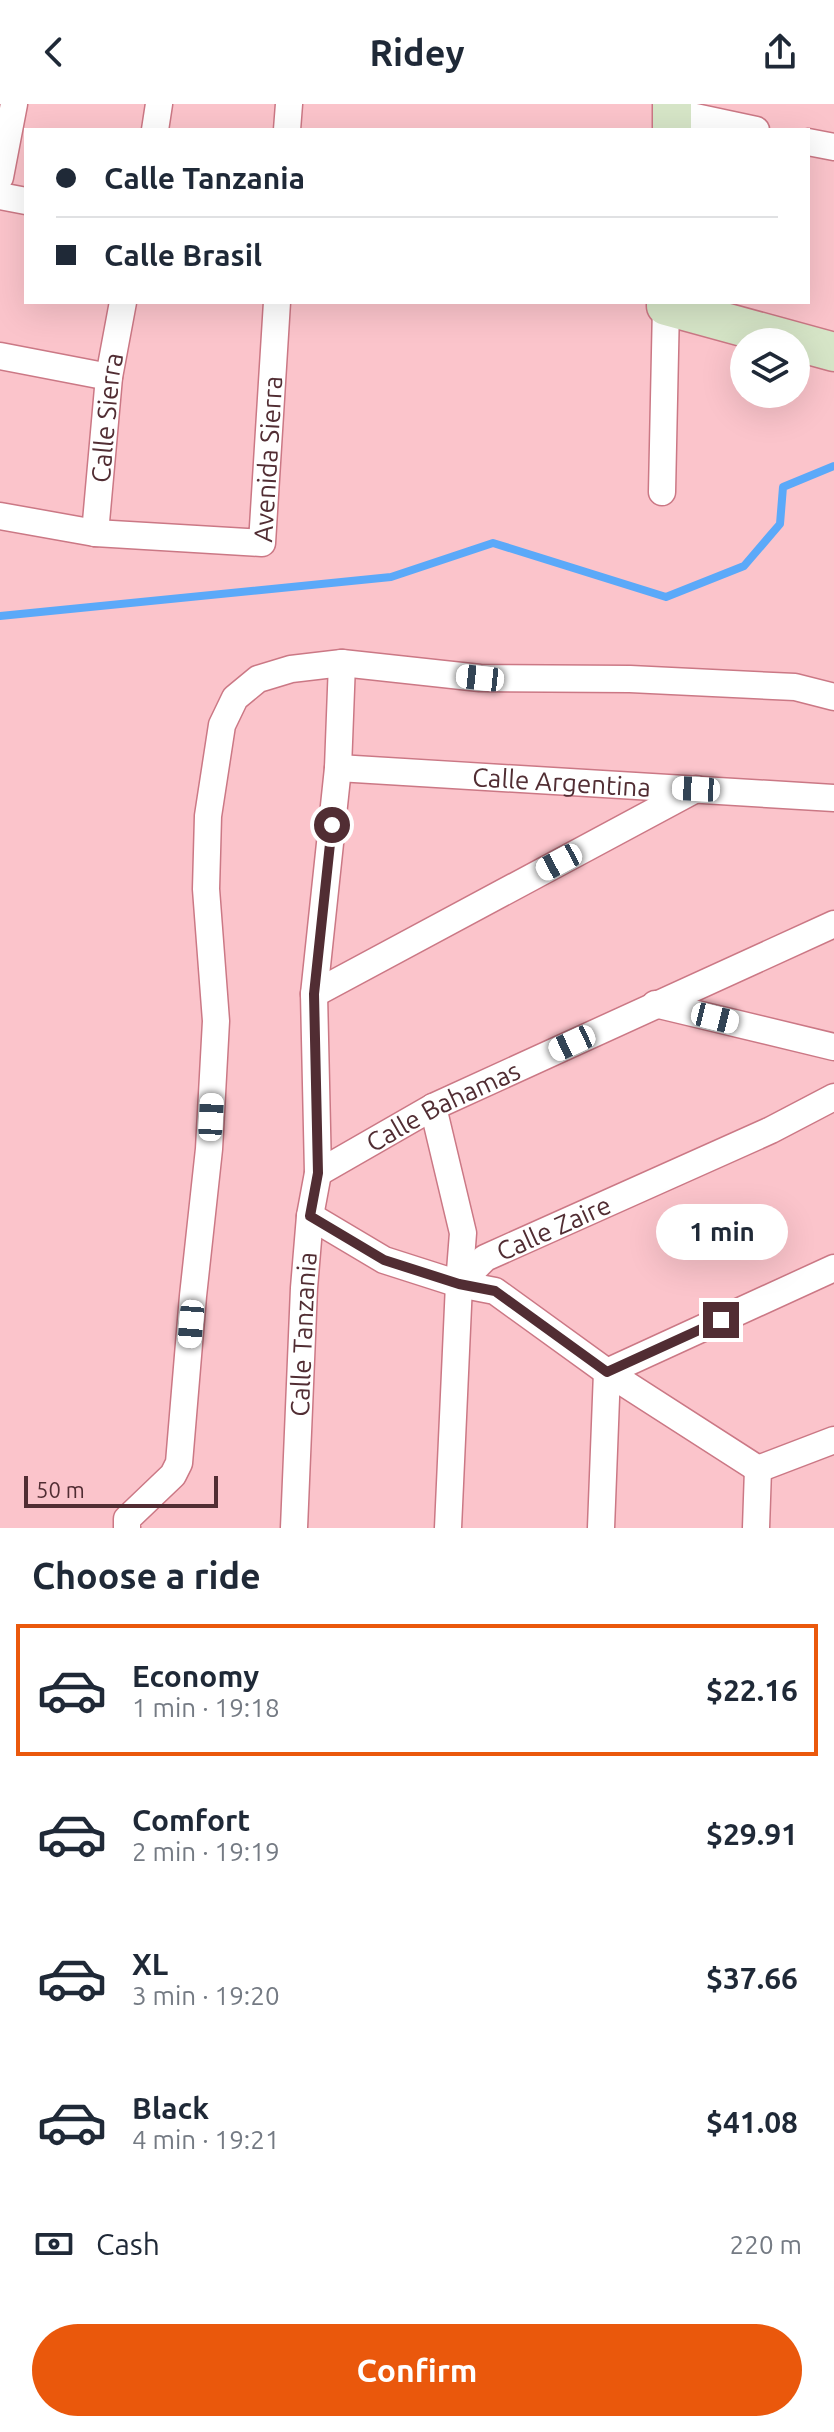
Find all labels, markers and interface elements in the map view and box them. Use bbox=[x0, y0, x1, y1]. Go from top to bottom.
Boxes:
icon: back bbox=[32, 30, 76, 74]
icon: share bbox=[758, 30, 802, 74]
text: Ridey bbox=[369, 32, 465, 73]
text: Calle Tanzania bbox=[104, 161, 305, 195]
text: Calle Brasil bbox=[104, 238, 262, 272]
map controls bbox=[730, 328, 810, 408]
button: layers bbox=[730, 328, 810, 408]
street label: Calle Sierra bbox=[85, 350, 128, 484]
street label: Avenida Sierra bbox=[248, 375, 287, 543]
car bbox=[455, 664, 505, 692]
street label: Calle Argentina bbox=[471, 762, 652, 801]
car bbox=[671, 776, 721, 802]
route start bbox=[314, 807, 350, 843]
car bbox=[532, 840, 586, 884]
car bbox=[689, 1001, 741, 1035]
car bbox=[545, 1022, 599, 1064]
street label: Calle Bahamas bbox=[361, 1055, 524, 1157]
car bbox=[198, 1092, 224, 1142]
street label: Calle Zaire bbox=[492, 1189, 615, 1266]
callout: 1 min bbox=[655, 1204, 787, 1260]
text: 1 min bbox=[689, 1217, 755, 1246]
street label: Calle Tanzania bbox=[284, 1251, 321, 1417]
car bbox=[177, 1299, 205, 1349]
route end bbox=[703, 1302, 739, 1338]
scale bar bbox=[24, 1472, 218, 1508]
text: 50 m bbox=[36, 1477, 85, 1502]
text: Choose a ride bbox=[32, 1555, 261, 1596]
icon: car bbox=[36, 1654, 108, 1726]
text: Economy bbox=[132, 1659, 259, 1693]
text: $22.16 bbox=[706, 1673, 798, 1707]
text: 1 min · 19:18 bbox=[132, 1693, 280, 1722]
icon: car bbox=[36, 1798, 108, 1870]
text: Comfort bbox=[132, 1803, 250, 1837]
text: $29.91 bbox=[706, 1817, 798, 1851]
text: 2 min · 19:19 bbox=[132, 1837, 280, 1866]
icon: car bbox=[36, 1942, 108, 2014]
text: XL bbox=[132, 1947, 168, 1981]
text: $37.66 bbox=[706, 1961, 798, 1995]
text: 3 min · 19:20 bbox=[132, 1981, 280, 2010]
icon: car bbox=[36, 2086, 108, 2158]
text: Black bbox=[132, 2091, 209, 2125]
text: $41.08 bbox=[706, 2105, 798, 2139]
text: 4 min · 19:21 bbox=[132, 2125, 280, 2154]
icon: cash bbox=[32, 2222, 76, 2266]
text: Cash bbox=[96, 2227, 160, 2261]
text: 220 m bbox=[730, 2230, 802, 2259]
button: Confirm bbox=[32, 2324, 802, 2416]

